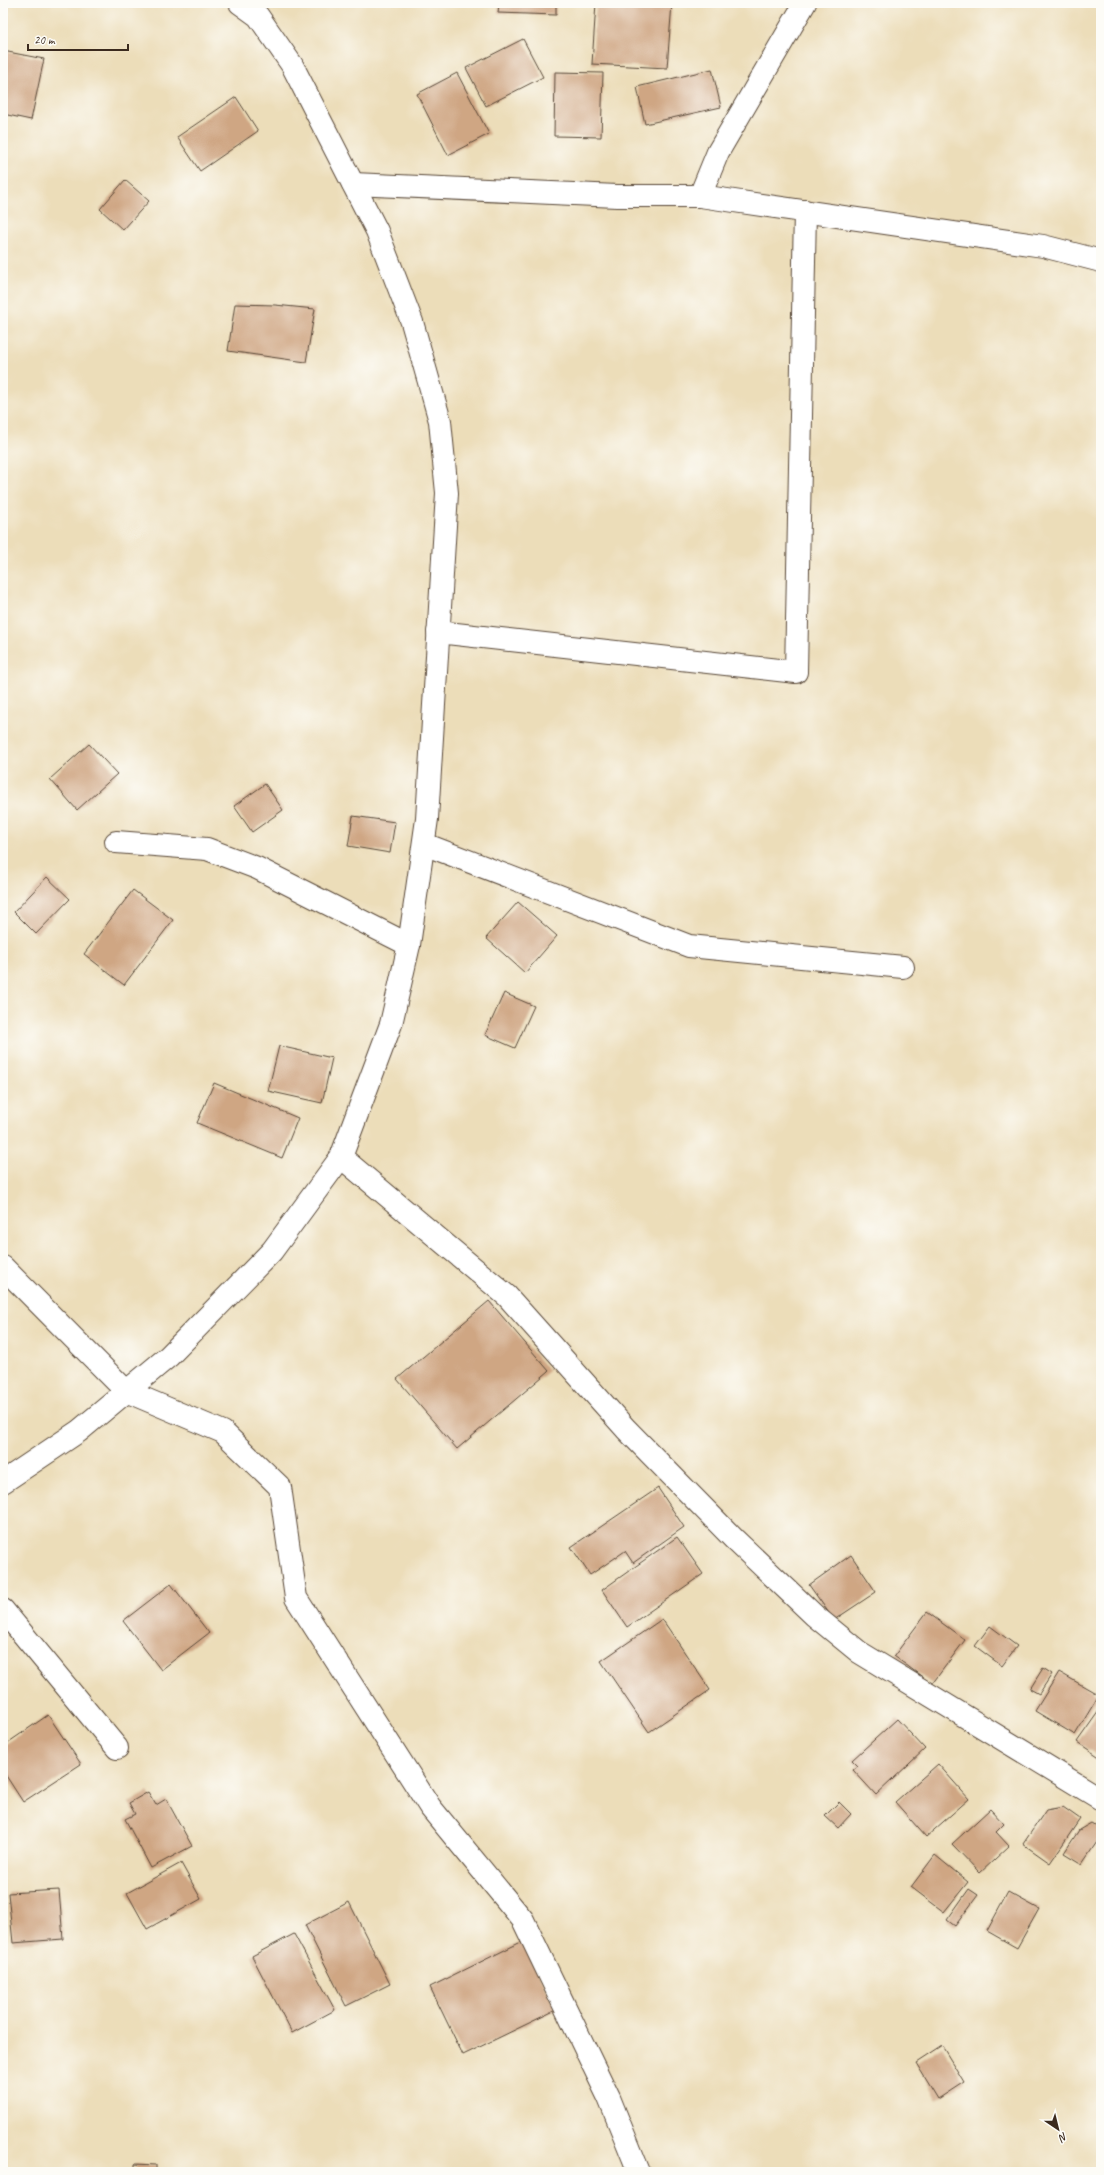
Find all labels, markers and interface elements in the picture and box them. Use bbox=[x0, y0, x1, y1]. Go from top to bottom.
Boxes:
scale bar bbox=[28, 26, 128, 52]
text: 20 m bbox=[34, 32, 56, 48]
north arrow bbox=[1038, 2109, 1078, 2149]
text: N bbox=[1055, 2130, 1071, 2146]

